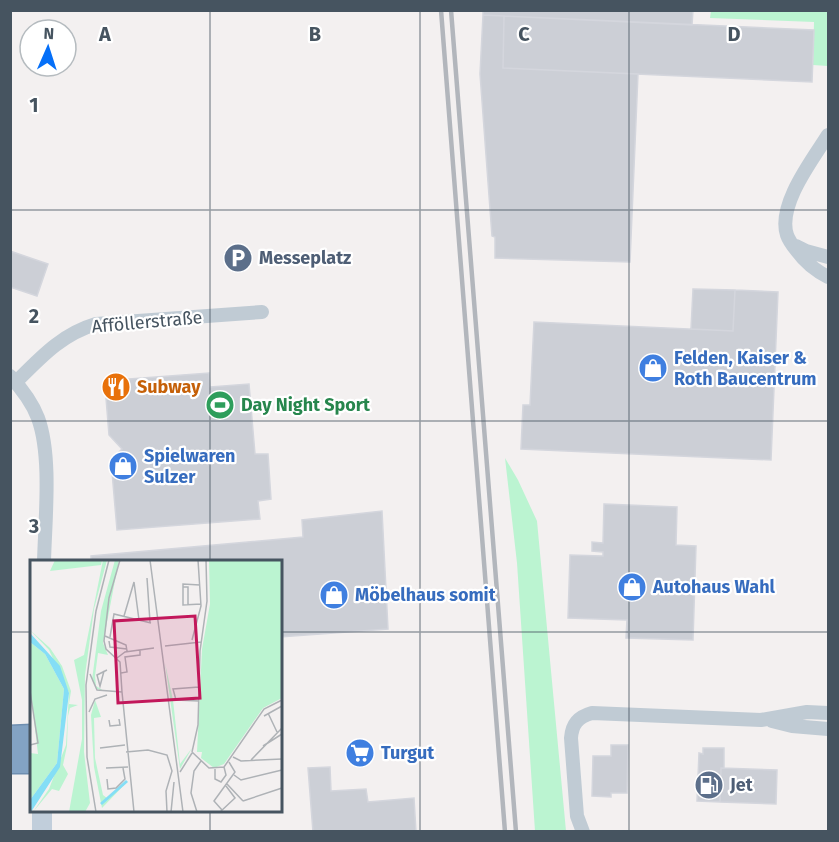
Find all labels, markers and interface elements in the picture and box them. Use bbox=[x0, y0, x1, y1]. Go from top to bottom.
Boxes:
north arrow bbox=[18, 18, 78, 78]
text: A bbox=[98, 22, 112, 46]
text: B bbox=[309, 22, 321, 46]
text: C bbox=[518, 22, 530, 46]
text: D bbox=[727, 22, 741, 46]
text: N bbox=[43, 24, 55, 43]
text: 1 bbox=[29, 93, 39, 117]
parking icon: Messeplatz bbox=[222, 242, 254, 274]
place label: Messeplatz bbox=[259, 247, 351, 269]
text: 2 bbox=[29, 304, 39, 328]
street label: Afföllerstraße bbox=[91, 306, 203, 338]
place label: Felden, Kaiser & Roth Baucentrum bbox=[674, 347, 816, 390]
shop icon: Felden, Kaiser & Roth Baucentrum bbox=[637, 352, 669, 384]
restaurant icon: Subway bbox=[100, 371, 132, 403]
place label: Subway bbox=[137, 376, 201, 398]
sports icon: Day Night Sport bbox=[204, 389, 236, 421]
place label: Day Night Sport bbox=[241, 394, 371, 416]
place label: Spielwaren Sulzer bbox=[144, 445, 236, 488]
shop icon: Spielwaren Sulzer bbox=[107, 450, 139, 482]
text: 3 bbox=[28, 514, 39, 538]
inset map bbox=[30, 560, 282, 812]
shop icon: Autohaus Wahl bbox=[616, 571, 648, 603]
place label: Autohaus Wahl bbox=[652, 576, 776, 598]
shop icon: Möbelhaus somit bbox=[318, 579, 350, 611]
place label: Möbelhaus somit bbox=[355, 584, 497, 606]
supermarket icon: Turgut bbox=[344, 737, 376, 769]
place label: Turgut bbox=[381, 742, 435, 764]
fuel station icon: Jet bbox=[693, 769, 725, 801]
place label: Jet bbox=[729, 774, 754, 796]

